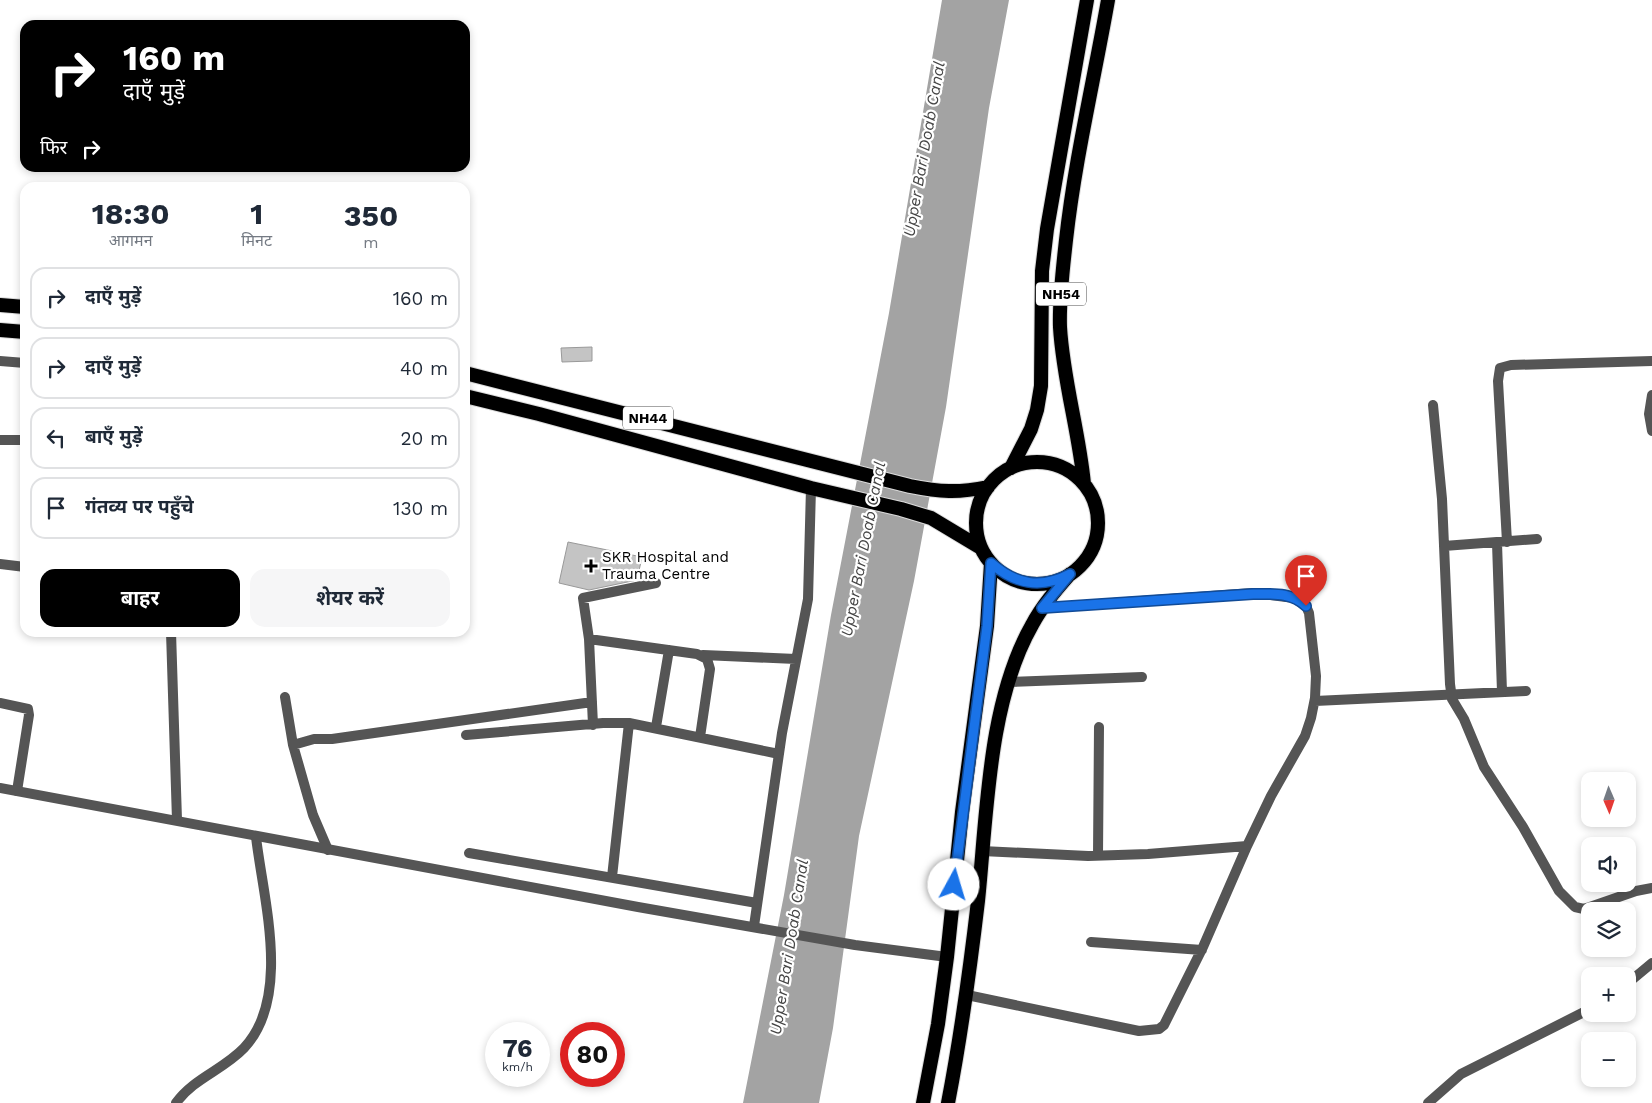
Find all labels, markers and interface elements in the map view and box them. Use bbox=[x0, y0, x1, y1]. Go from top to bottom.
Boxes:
text: 160 m bbox=[123, 37, 225, 79]
icon: right bbox=[40, 40, 105, 105]
water label: Upper Bari Doab Canal bbox=[899, 60, 949, 238]
text: दाएँ मुड़ें bbox=[123, 79, 185, 104]
icon: right bbox=[77, 135, 105, 163]
text: फिर bbox=[40, 136, 67, 159]
text: 18:30 bbox=[92, 196, 170, 231]
text: 1 bbox=[250, 196, 263, 231]
text: 350 bbox=[344, 198, 398, 233]
text: आगमन bbox=[109, 231, 153, 250]
text: मिनट bbox=[241, 231, 272, 250]
text: m bbox=[363, 233, 379, 252]
road number: NH54 bbox=[1036, 282, 1086, 306]
icon: right bbox=[42, 284, 70, 312]
text: दाएँ मुड़ें bbox=[85, 285, 141, 308]
text: 160 m bbox=[393, 287, 448, 310]
icon: right bbox=[42, 354, 70, 382]
text: दाएँ मुड़ें bbox=[85, 355, 141, 378]
text: 40 m bbox=[400, 357, 448, 380]
road number: NH44 bbox=[623, 406, 673, 429]
icon: left bbox=[42, 424, 70, 452]
text: बाएँ मुड़ें bbox=[85, 425, 143, 448]
text: 20 m bbox=[401, 427, 448, 450]
water label: Upper Bari Doab Canal bbox=[837, 460, 889, 638]
icon: arrive bbox=[42, 494, 70, 522]
text: गंतव्य पर पहुँचे bbox=[85, 495, 194, 518]
text: 130 m bbox=[393, 497, 448, 520]
place label: SKR Hospital and Trauma Centre bbox=[602, 548, 729, 583]
pin bbox=[1285, 555, 1327, 606]
marker: SKR Hospital and Trauma Centre bbox=[584, 559, 598, 573]
icon: arrive bbox=[1292, 562, 1320, 590]
button: बाहर bbox=[40, 569, 240, 627]
button: शेयर करें bbox=[250, 569, 450, 627]
north arrow bbox=[1581, 772, 1636, 828]
map controls bbox=[1581, 772, 1636, 1087]
button: sound bbox=[1581, 837, 1636, 892]
water label: Upper Bari Doab Canal bbox=[766, 858, 812, 1036]
position arrow bbox=[927, 858, 979, 910]
button: layers bbox=[1581, 902, 1636, 957]
button: + bbox=[1581, 967, 1636, 1022]
speed limit sign: 80 bbox=[560, 1022, 625, 1087]
button: − bbox=[1581, 1032, 1636, 1087]
text: 76 bbox=[503, 1034, 532, 1063]
text: km/h bbox=[502, 1060, 533, 1074]

